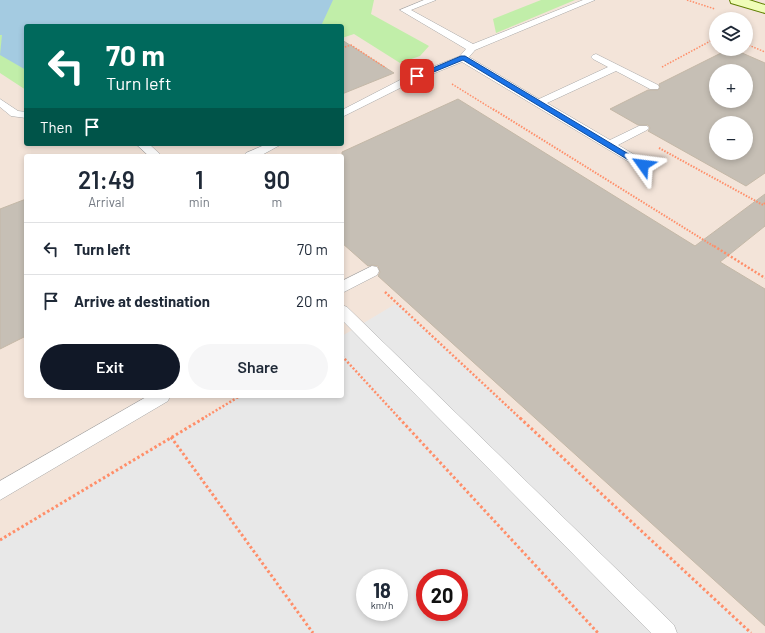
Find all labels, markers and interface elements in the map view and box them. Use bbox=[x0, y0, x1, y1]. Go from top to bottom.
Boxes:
map controls bbox=[709, 12, 753, 160]
button: layers bbox=[709, 12, 753, 56]
text: 70 m bbox=[106, 38, 165, 72]
icon: left bbox=[40, 40, 92, 92]
pin bbox=[400, 59, 434, 93]
button: + bbox=[709, 64, 753, 108]
icon: arrive bbox=[406, 65, 428, 87]
text: Turn left bbox=[106, 72, 172, 94]
icon: arrive bbox=[81, 116, 103, 138]
button: − bbox=[709, 116, 753, 160]
text: Then bbox=[40, 118, 73, 136]
position arrow bbox=[622, 144, 664, 186]
text: 21:49 bbox=[78, 165, 135, 194]
text: 1 bbox=[195, 165, 203, 194]
text: 90 bbox=[264, 165, 290, 194]
text: Arrival bbox=[88, 194, 125, 210]
text: min bbox=[189, 194, 210, 210]
text: m bbox=[271, 194, 282, 210]
icon: left bbox=[40, 238, 62, 260]
text: Turn left bbox=[74, 240, 130, 258]
text: 70 m bbox=[297, 240, 328, 258]
icon: arrive bbox=[40, 290, 62, 312]
text: Arrive at destination bbox=[74, 292, 210, 310]
text: 20 m bbox=[296, 292, 328, 310]
button: Exit bbox=[40, 344, 180, 390]
button: Share bbox=[188, 344, 328, 390]
speed limit sign: 20 bbox=[416, 569, 468, 621]
text: 18 bbox=[373, 578, 391, 602]
text: km/h bbox=[371, 599, 393, 611]

